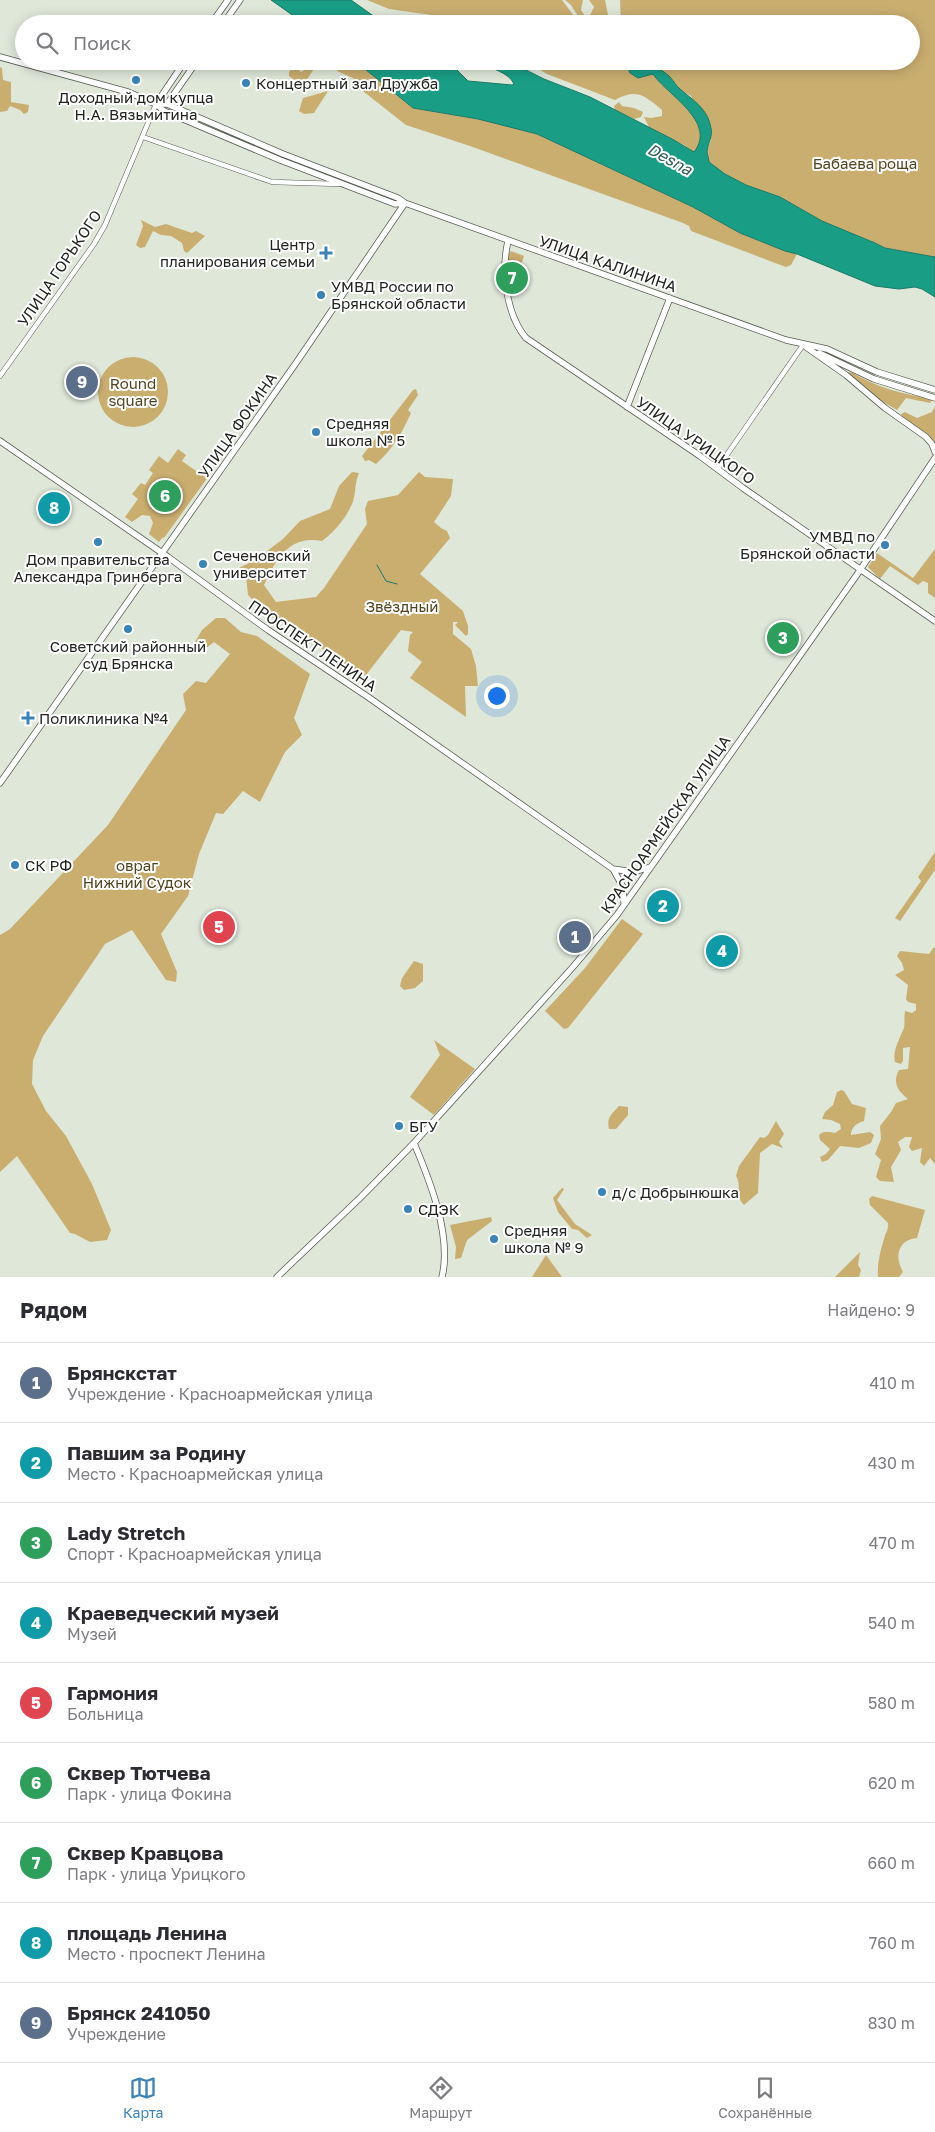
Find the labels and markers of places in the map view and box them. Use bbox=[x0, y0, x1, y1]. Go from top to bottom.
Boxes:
marker: Доходный дом купца Н.А. Вязьмитина bbox=[130, 74, 142, 86]
place label: Концертный зал Дружба bbox=[256, 74, 438, 92]
marker: Концертный зал Дружба bbox=[240, 77, 252, 89]
place label: Доходный дом купца Н.А. Вязьмитина bbox=[58, 88, 214, 123]
place label: Центр планирования семьи bbox=[160, 235, 315, 270]
marker: Центр планирования семьи bbox=[319, 246, 333, 260]
pin: 7 bbox=[496, 259, 528, 297]
place label: УМВД России по Брянской области bbox=[331, 277, 466, 312]
marker: УМВД России по Брянской области bbox=[315, 289, 327, 301]
pin: 9 bbox=[66, 363, 98, 401]
place label: Средняя школа № 5 bbox=[326, 414, 405, 449]
marker: Средняя школа № 5 bbox=[310, 426, 322, 438]
pin: 6 bbox=[149, 477, 181, 515]
pin: 8 bbox=[38, 489, 70, 527]
place label: УМВД по Брянской области bbox=[740, 527, 875, 562]
marker: Дом правительства Александра Гринберга bbox=[92, 536, 104, 548]
marker: УМВД по Брянской области bbox=[879, 539, 891, 551]
place label: Сеченовский университет bbox=[213, 546, 311, 581]
place label: Дом правительства Александра Гринберга bbox=[14, 550, 182, 585]
marker: Сеченовский университет bbox=[197, 558, 209, 570]
pin: 3 bbox=[767, 619, 799, 657]
marker: Советский районный суд Брянска bbox=[122, 623, 134, 635]
place label: Советский районный суд Брянска bbox=[50, 637, 206, 672]
place label: Поликлиника №4 bbox=[39, 709, 168, 727]
marker: Поликлиника №4 bbox=[21, 711, 35, 725]
place label: СК РФ bbox=[25, 856, 72, 874]
marker: СК РФ bbox=[9, 859, 21, 871]
pin: 2 bbox=[647, 887, 679, 925]
pin: 5 bbox=[203, 908, 235, 946]
pin: 1 bbox=[559, 918, 591, 956]
pin: 4 bbox=[706, 932, 738, 970]
place label: БГУ bbox=[409, 1117, 438, 1135]
marker: БГУ bbox=[393, 1120, 405, 1132]
place label: д/с Добрынюшка bbox=[612, 1183, 739, 1201]
marker: д/с Добрынюшка bbox=[596, 1186, 608, 1198]
place label: СДЭК bbox=[418, 1200, 460, 1218]
marker: СДЭК bbox=[402, 1203, 414, 1215]
place label: Средняя школа № 9 bbox=[504, 1221, 584, 1256]
marker: Средняя школа № 9 bbox=[488, 1233, 500, 1245]

